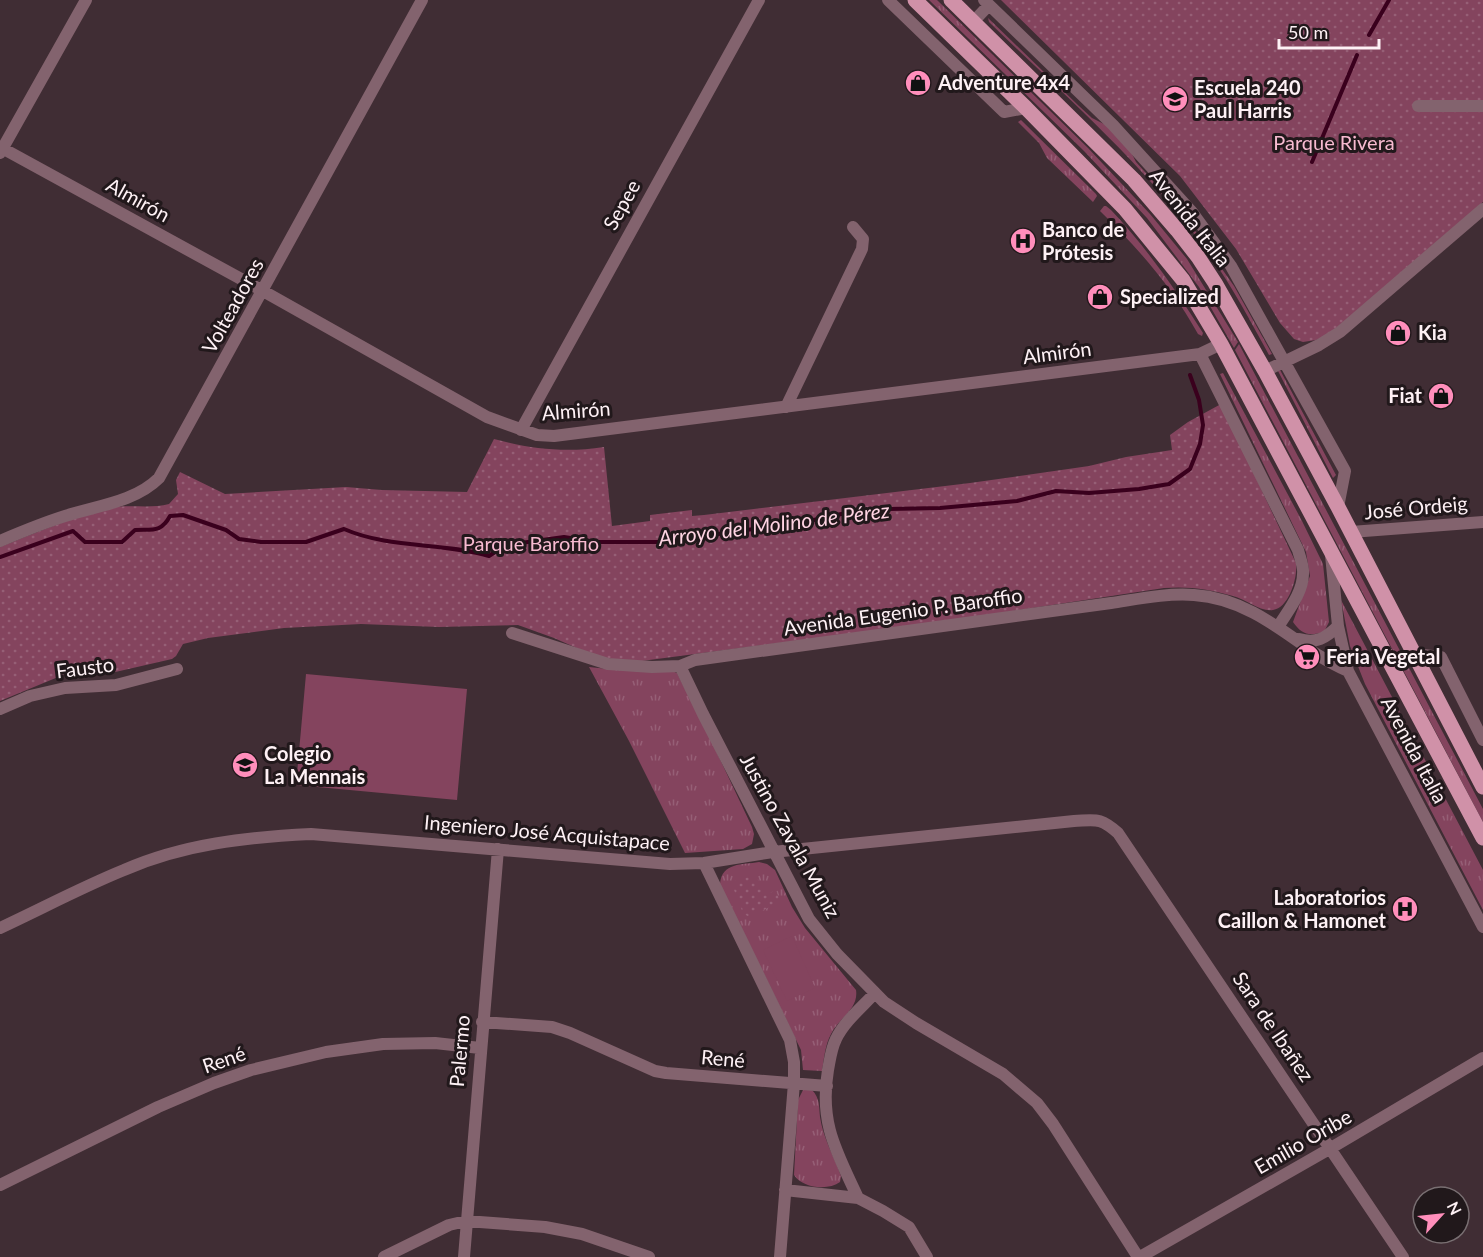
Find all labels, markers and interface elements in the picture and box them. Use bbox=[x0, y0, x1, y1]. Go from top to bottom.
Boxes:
scale bar bbox=[1279, 12, 1380, 50]
text: 50 m bbox=[1288, 21, 1328, 43]
shop icon: Adventure 4x4 bbox=[903, 68, 933, 98]
place label: Adventure 4x4 bbox=[937, 70, 1071, 94]
place label: Escuela 240 Paul Harris bbox=[1194, 75, 1301, 122]
school or university icon: Escuela 240 Paul Harris bbox=[1160, 84, 1190, 114]
park label: Parque Rivera bbox=[1273, 130, 1395, 154]
street label: Avenida Italia bbox=[1145, 164, 1236, 271]
street label: Almirón bbox=[103, 172, 174, 226]
street label: Sepee bbox=[598, 175, 645, 234]
place label: Banco de Prótesis bbox=[1042, 217, 1125, 264]
hospital icon: Banco de Prótesis bbox=[1008, 226, 1038, 256]
street label: Volteadores bbox=[196, 254, 268, 357]
shop icon: Specialized bbox=[1085, 282, 1115, 312]
place label: Specialized bbox=[1120, 284, 1219, 308]
shop icon: Kia bbox=[1383, 318, 1413, 348]
place label: Kia bbox=[1418, 320, 1447, 344]
street label: Almirón bbox=[1021, 336, 1093, 368]
shop icon: Fiat bbox=[1426, 381, 1456, 411]
place label: Fiat bbox=[1388, 383, 1423, 407]
street label: Almirón bbox=[541, 396, 611, 424]
street label: José Ordeig bbox=[1363, 491, 1468, 523]
water label: Arroyo del Molino de Pérez bbox=[656, 497, 891, 550]
park label: Parque Baroffio bbox=[463, 531, 599, 555]
street label: Avenida Eugenio P. Baroffio bbox=[782, 582, 1024, 640]
supermarket icon: Feria Vegetal bbox=[1292, 642, 1322, 672]
place label: Feria Vegetal bbox=[1326, 644, 1440, 668]
street label: Fausto bbox=[55, 652, 115, 682]
street label: Avenida Italia bbox=[1377, 692, 1453, 807]
place label: Colegio La Mennais bbox=[264, 741, 365, 788]
street label: Justino Zavala Muniz bbox=[736, 749, 846, 922]
school or university icon: Colegio La Mennais bbox=[230, 750, 260, 780]
street label: Ingeniero José Acquistapace bbox=[423, 809, 671, 855]
place label: Laboratorios Caillon & Hamonet bbox=[1218, 885, 1387, 932]
hospital icon: Laboratorios Caillon & Hamonet bbox=[1390, 894, 1420, 924]
street label: Sara de Ibañez bbox=[1228, 967, 1319, 1086]
street label: Palermo bbox=[444, 1014, 474, 1088]
street label: René bbox=[199, 1041, 248, 1078]
street label: René bbox=[700, 1044, 746, 1072]
street label: Emilio Oribe bbox=[1250, 1104, 1355, 1179]
north arrow bbox=[1411, 1185, 1471, 1245]
text: N bbox=[1444, 1198, 1466, 1218]

